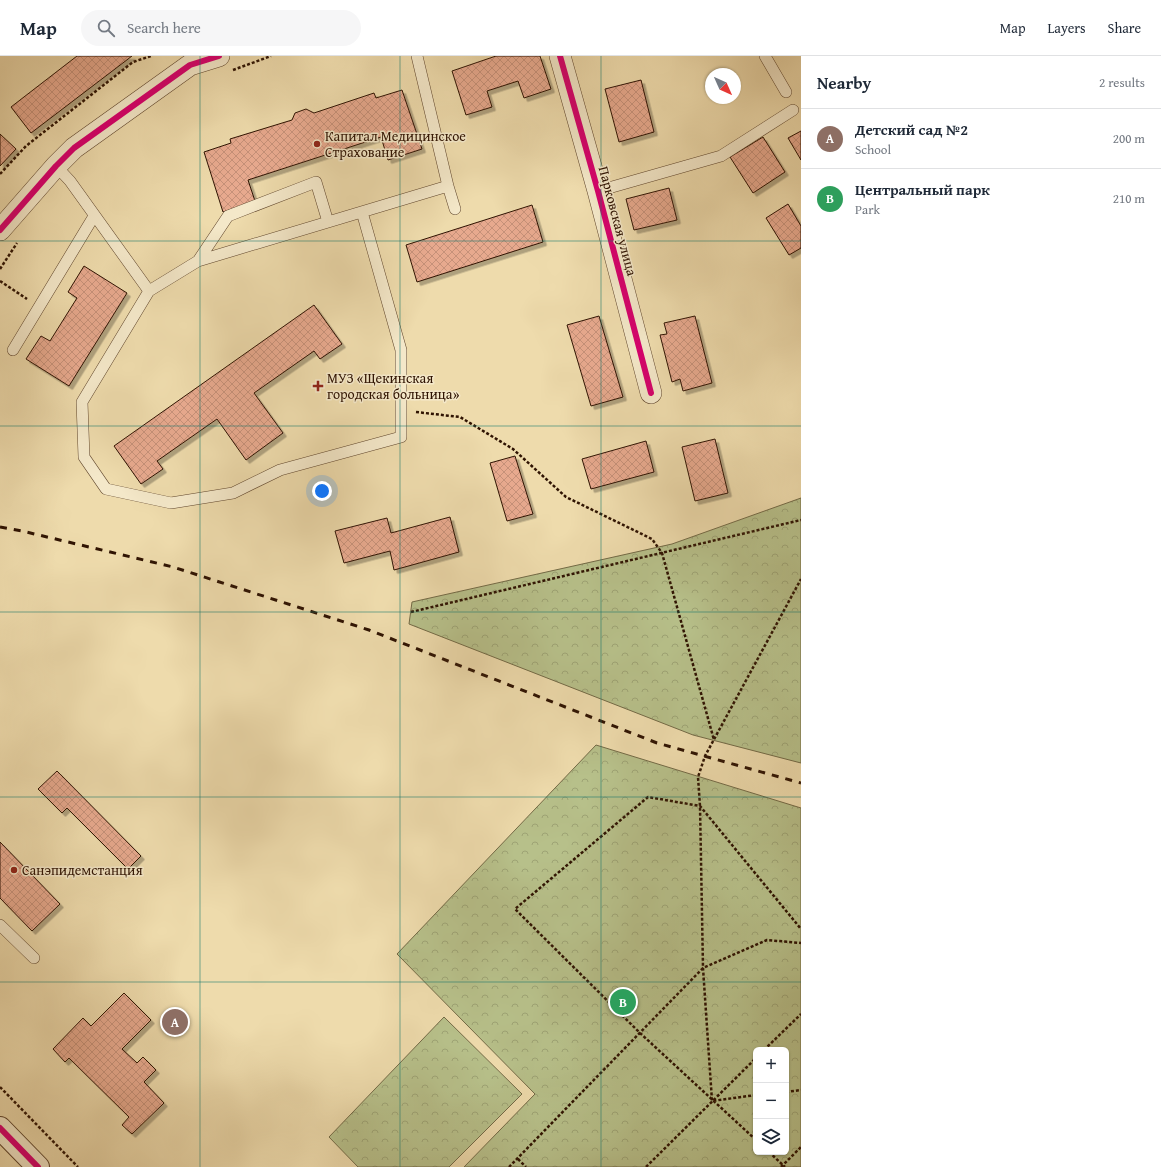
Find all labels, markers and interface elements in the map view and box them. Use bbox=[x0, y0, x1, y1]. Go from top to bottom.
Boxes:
search box bbox=[81, 10, 361, 46]
text: Map bbox=[20, 14, 57, 42]
icon: search bbox=[95, 17, 117, 39]
text: Search here bbox=[127, 17, 201, 38]
text: Map bbox=[1000, 18, 1026, 38]
text: Layers bbox=[1048, 18, 1086, 38]
text: Share bbox=[1108, 18, 1141, 38]
north arrow bbox=[705, 68, 741, 104]
text: Nearby bbox=[817, 70, 871, 95]
text: 2 results bbox=[1099, 73, 1145, 92]
text: Детский сад №2 bbox=[855, 119, 968, 140]
place label: Капитал Медицинское Страхование bbox=[325, 126, 466, 162]
text: A bbox=[826, 129, 834, 148]
text: 200 m bbox=[1113, 129, 1145, 148]
marker: Капитал Медицинское Страхование bbox=[312, 139, 322, 149]
text: School bbox=[855, 140, 891, 159]
street label: Парковская улица bbox=[594, 164, 642, 278]
text: Центральный парк bbox=[855, 179, 990, 200]
text: B bbox=[826, 189, 834, 208]
text: 210 m bbox=[1113, 189, 1145, 208]
text: Park bbox=[855, 200, 880, 219]
place label: МУЗ «Щекинская городская больница» bbox=[327, 368, 459, 404]
marker: МУЗ «Щекинская городская больница» bbox=[312, 380, 324, 392]
your location bbox=[312, 481, 332, 501]
place label: Санэпидемстанция bbox=[22, 860, 143, 880]
marker: Санэпидемстанция bbox=[9, 865, 19, 875]
pin: B bbox=[610, 987, 636, 1017]
pin: A bbox=[162, 1007, 188, 1037]
map controls bbox=[753, 1047, 789, 1155]
button: + bbox=[753, 1047, 789, 1083]
button: − bbox=[753, 1083, 789, 1119]
button: layers bbox=[753, 1119, 789, 1155]

